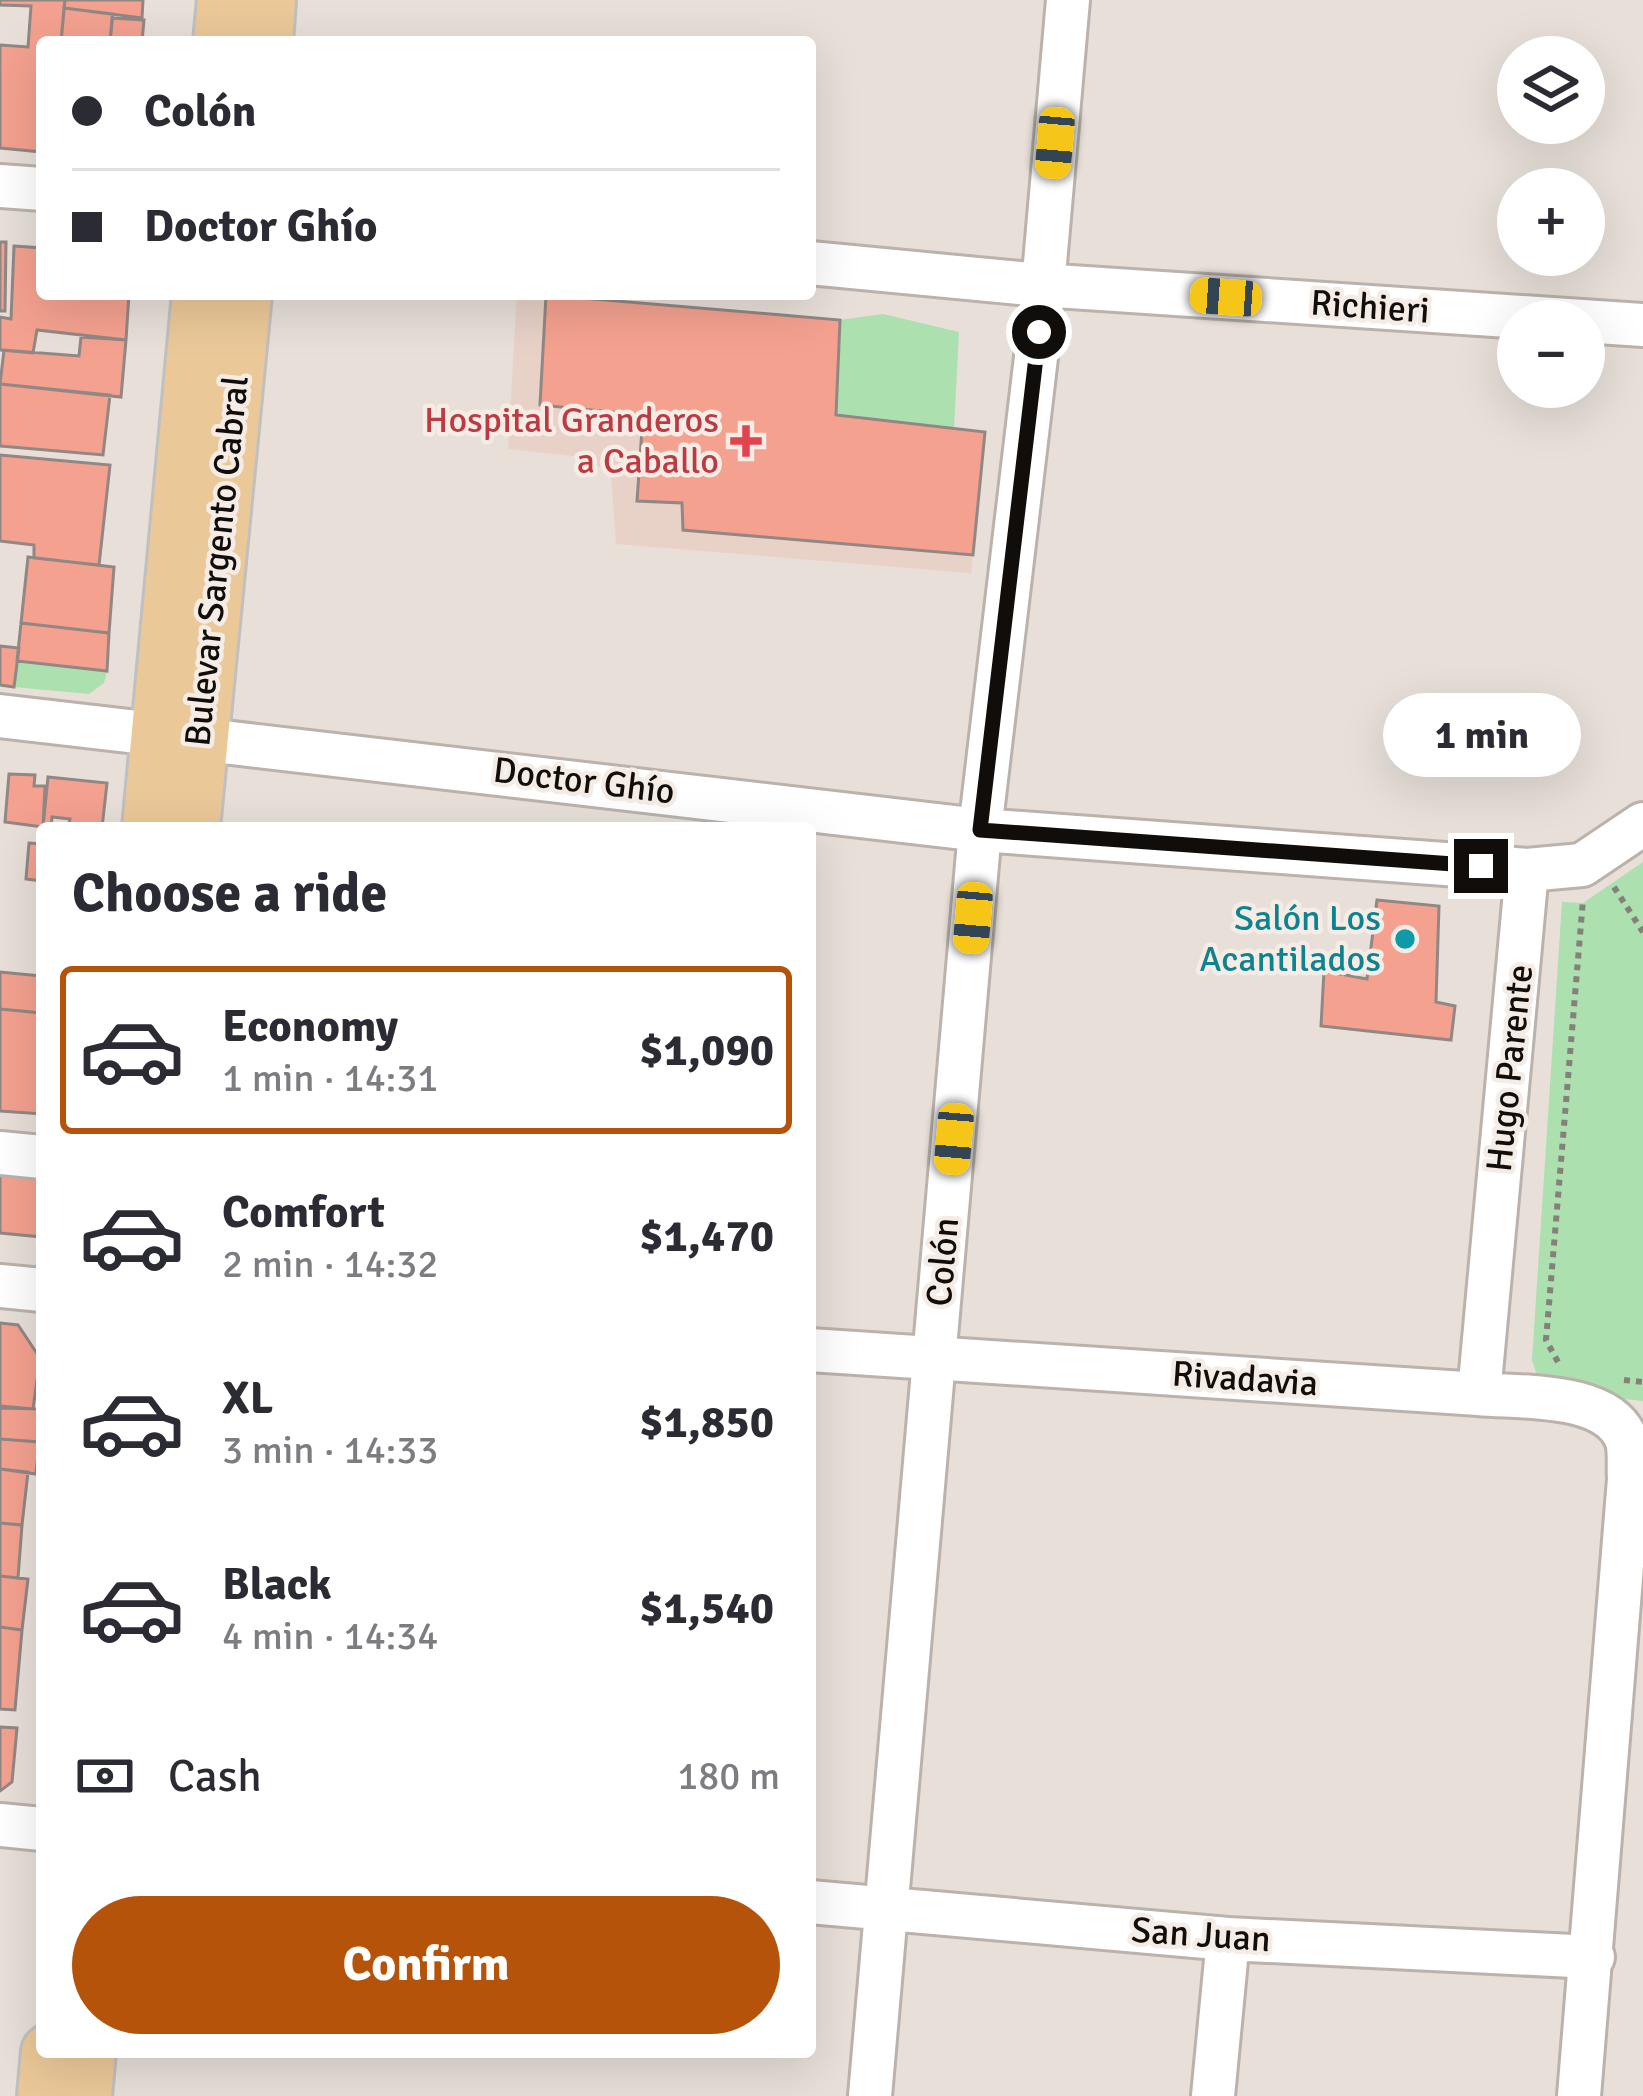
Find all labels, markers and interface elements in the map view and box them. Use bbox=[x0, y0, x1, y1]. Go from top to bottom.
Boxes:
map controls bbox=[1497, 36, 1605, 408]
button: layers bbox=[1497, 36, 1605, 144]
text: Colón bbox=[144, 84, 256, 139]
car bbox=[1034, 106, 1076, 180]
button: + bbox=[1497, 168, 1605, 276]
text: Doctor Ghío bbox=[144, 199, 377, 254]
car bbox=[1189, 277, 1263, 317]
street label: Richieri bbox=[1309, 280, 1431, 334]
button: − bbox=[1497, 300, 1605, 408]
route start bbox=[1012, 305, 1066, 359]
street label: Bulevar Sargento Cabral bbox=[175, 374, 259, 748]
place label: Hospital Granderos a Caballo bbox=[424, 398, 719, 484]
marker: Hospital Granderos a Caballo bbox=[730, 425, 762, 457]
callout: 1 min bbox=[1382, 692, 1580, 776]
text: 1 min bbox=[1435, 711, 1529, 759]
street label: Doctor Ghío bbox=[491, 748, 677, 814]
route end bbox=[1454, 839, 1508, 893]
text: Choose a ride bbox=[72, 860, 387, 927]
car bbox=[952, 881, 994, 955]
place label: Salón Los Acantilados bbox=[1199, 896, 1381, 982]
marker: Salón Los Acantilados bbox=[1392, 926, 1418, 952]
street label: Hugo Parente bbox=[1477, 962, 1543, 1174]
icon: car bbox=[78, 996, 186, 1104]
text: Economy bbox=[222, 999, 398, 1054]
text: $1,090 bbox=[639, 1023, 774, 1078]
text: 1 min · 14:31 bbox=[222, 1054, 438, 1102]
car bbox=[933, 1102, 975, 1176]
icon: car bbox=[78, 1182, 186, 1290]
text: Comfort bbox=[222, 1185, 385, 1240]
text: $1,470 bbox=[639, 1209, 774, 1264]
street label: Colón bbox=[917, 1216, 969, 1308]
text: 2 min · 14:32 bbox=[222, 1240, 438, 1288]
street label: Rivadavia bbox=[1171, 1351, 1319, 1407]
icon: car bbox=[78, 1368, 186, 1476]
text: XL bbox=[222, 1371, 273, 1426]
text: $1,850 bbox=[639, 1395, 774, 1450]
text: 3 min · 14:33 bbox=[222, 1426, 438, 1474]
icon: car bbox=[78, 1554, 186, 1662]
text: Black bbox=[222, 1557, 332, 1612]
text: $1,540 bbox=[639, 1581, 774, 1636]
text: 4 min · 14:34 bbox=[222, 1612, 438, 1660]
icon: cash bbox=[72, 1743, 138, 1809]
text: Cash bbox=[168, 1749, 262, 1804]
text: 180 m bbox=[677, 1752, 780, 1800]
button: Confirm bbox=[72, 1896, 780, 2034]
street label: San Juan bbox=[1130, 1908, 1272, 1962]

